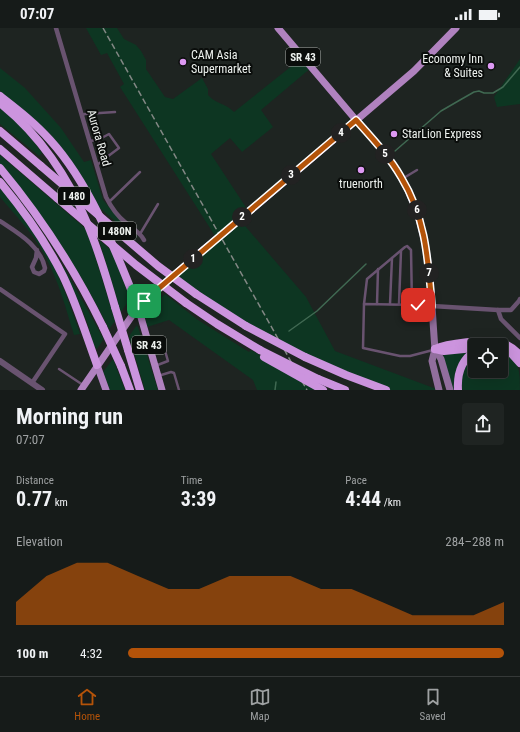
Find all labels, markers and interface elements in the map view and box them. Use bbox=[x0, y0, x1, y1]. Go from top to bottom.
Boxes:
text: 07:07 bbox=[20, 5, 54, 23]
place label: CAM Asia Supermarket bbox=[191, 48, 252, 76]
road number: SR 43 bbox=[286, 48, 320, 66]
place label: Economy Inn & Suites bbox=[422, 52, 483, 80]
marker: CAM Asia Supermarket bbox=[178, 57, 188, 67]
marker: Economy Inn & Suites bbox=[486, 61, 496, 71]
street label: Aurora Road bbox=[84, 108, 114, 168]
pin: 4 bbox=[331, 123, 351, 143]
text: 4 bbox=[338, 126, 344, 139]
place label: StarLion Express bbox=[402, 127, 482, 141]
marker: StarLion Express bbox=[389, 129, 399, 139]
pin: 5 bbox=[375, 144, 395, 164]
text: 5 bbox=[382, 147, 388, 160]
pin: 3 bbox=[281, 165, 301, 185]
marker: truenorth bbox=[356, 165, 366, 175]
text: 3 bbox=[288, 168, 294, 181]
place label: truenorth bbox=[339, 177, 383, 191]
road number: I 480 bbox=[58, 187, 90, 205]
pin: 6 bbox=[407, 200, 427, 220]
text: 6 bbox=[414, 203, 420, 216]
pin: 2 bbox=[232, 207, 252, 227]
text: 2 bbox=[239, 210, 245, 223]
road number: I 480N bbox=[98, 222, 136, 240]
pin: 1 bbox=[183, 249, 203, 269]
text: 1 bbox=[190, 252, 196, 265]
pin: 7 bbox=[419, 263, 439, 283]
text: 7 bbox=[426, 266, 432, 279]
pin bbox=[127, 284, 161, 318]
pin bbox=[401, 288, 435, 322]
icon: arrive bbox=[133, 290, 155, 312]
icon: check bbox=[407, 294, 429, 316]
road number: SR 43 bbox=[132, 336, 166, 354]
map controls bbox=[468, 338, 508, 378]
button: locate bbox=[468, 338, 508, 378]
button: share bbox=[462, 403, 504, 445]
text: Morning run bbox=[16, 404, 123, 429]
text: 07:07 bbox=[16, 432, 45, 447]
text: Distance bbox=[16, 474, 54, 487]
text: Time bbox=[181, 474, 202, 487]
text: Pace bbox=[345, 474, 367, 487]
text: 0.77 bbox=[16, 487, 52, 511]
text: 3:39 bbox=[181, 487, 216, 511]
text: 4:44 bbox=[345, 487, 381, 511]
text: km bbox=[52, 496, 68, 509]
text: /km bbox=[381, 496, 401, 509]
text: Elevation bbox=[16, 534, 63, 549]
text: 284–288 m bbox=[445, 534, 504, 549]
text: 100 m bbox=[16, 646, 48, 661]
text: 4:32 bbox=[80, 646, 102, 661]
tab: Home bbox=[74, 686, 100, 723]
tab: Map bbox=[249, 686, 271, 723]
tab: Saved bbox=[420, 686, 446, 723]

